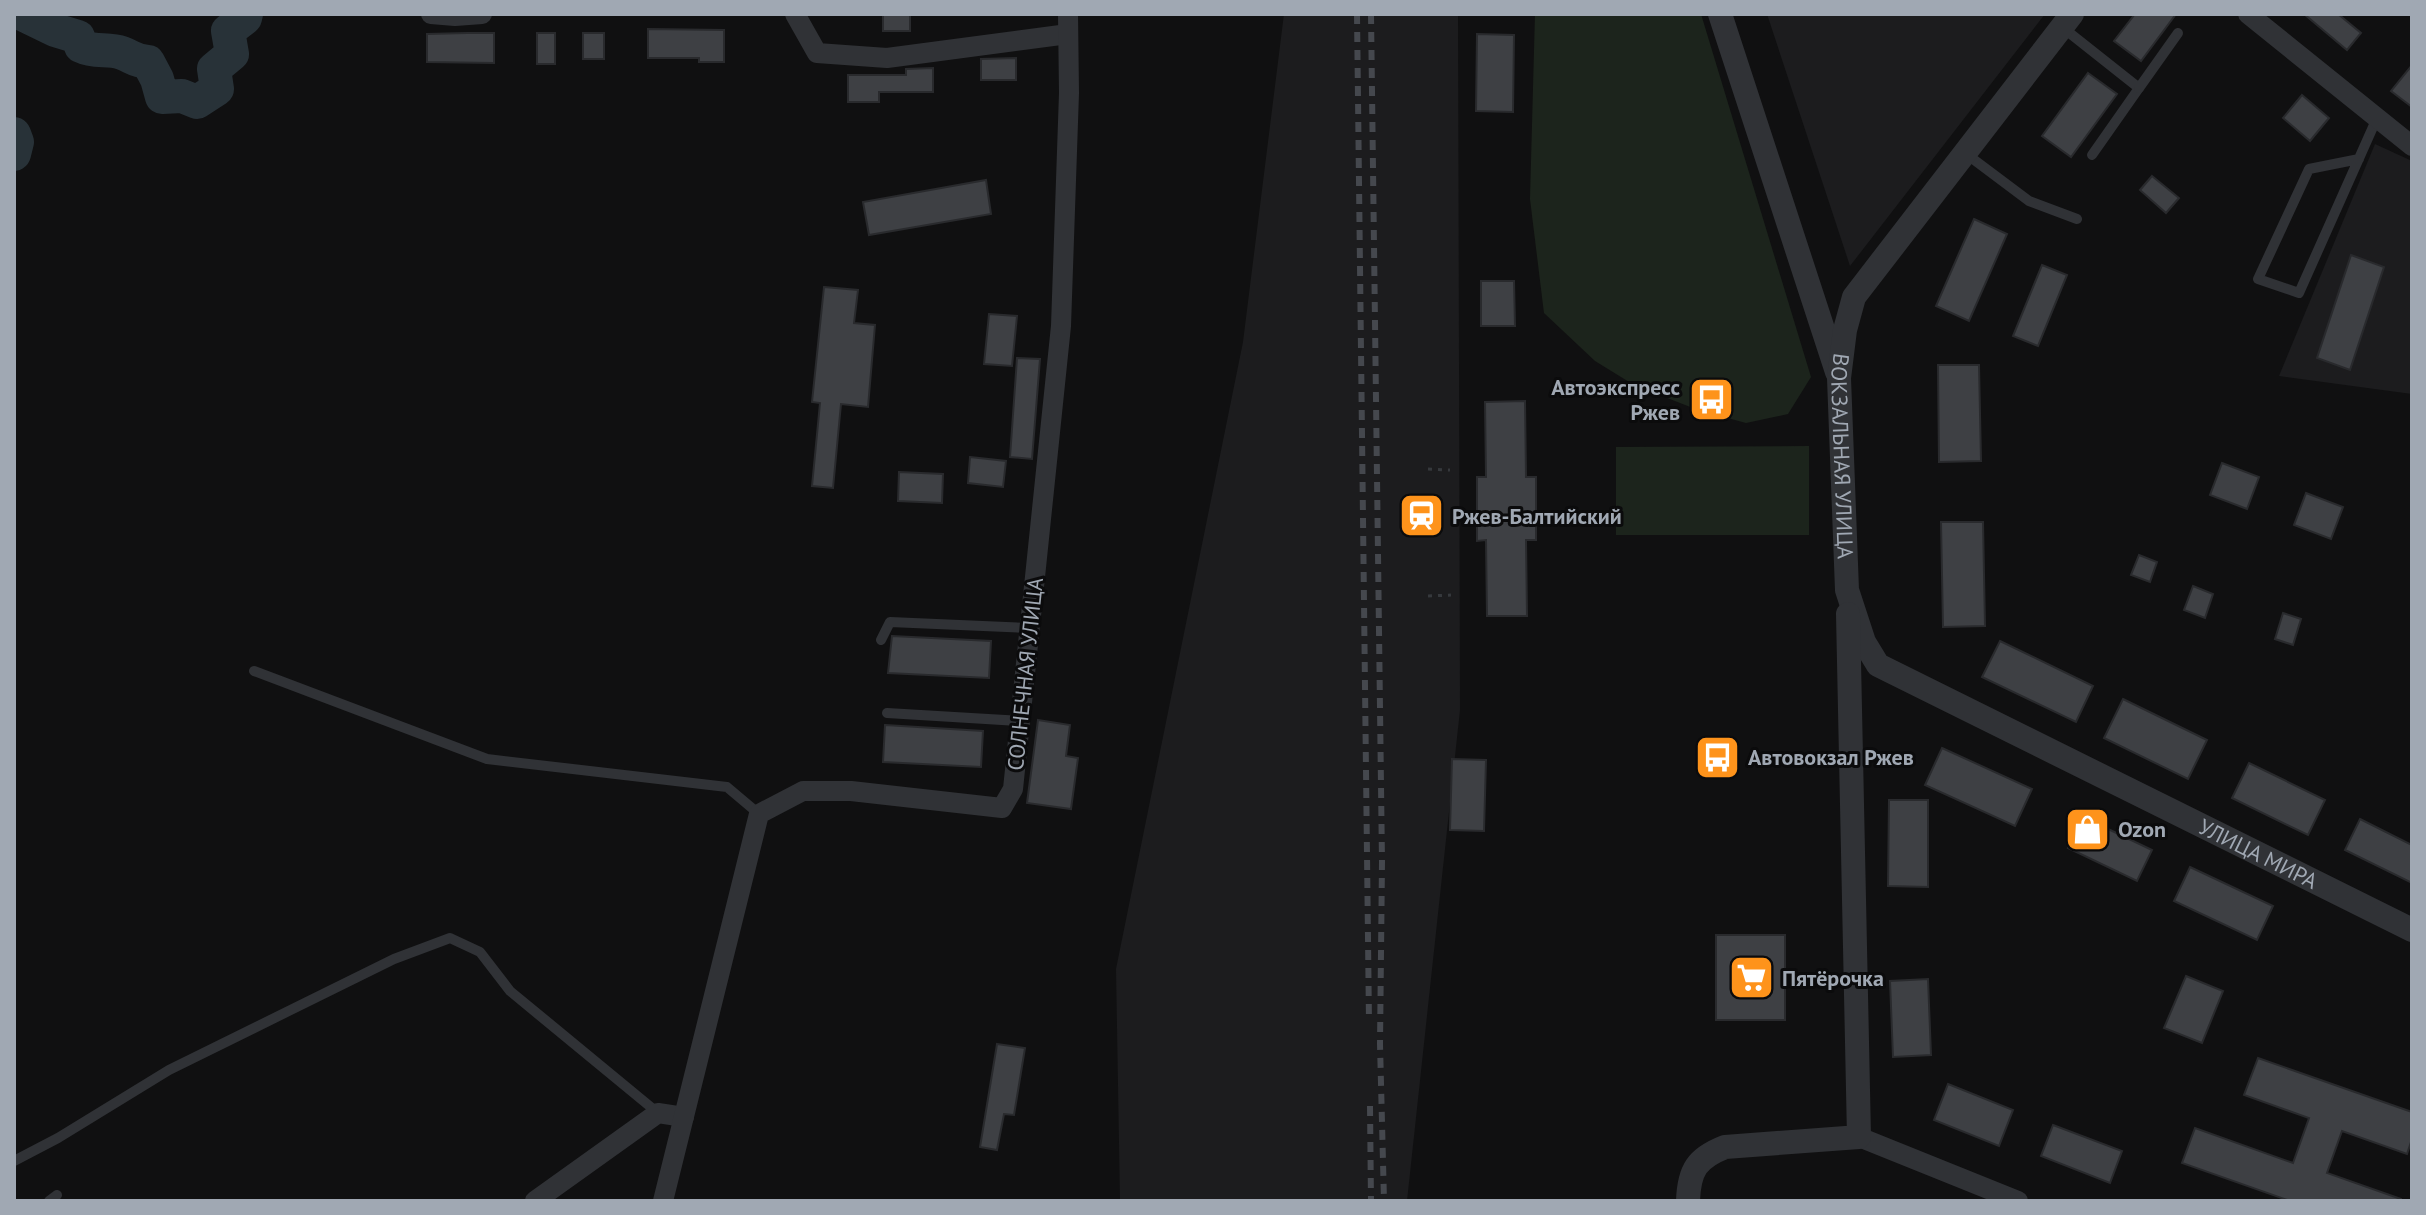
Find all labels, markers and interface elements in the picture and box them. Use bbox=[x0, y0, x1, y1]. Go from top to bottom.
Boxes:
street label: ВОКЗАЛЬНАЯ УЛИЦА bbox=[1825, 352, 1860, 560]
place label: Автоэкспресс Ржев bbox=[1551, 373, 1680, 426]
bus stop icon: Автоэкспресс Ржев bbox=[1687, 376, 1735, 424]
station icon: Ржев-Балтийский bbox=[1397, 492, 1445, 540]
place label: Ржев-Балтийский bbox=[1452, 502, 1622, 530]
street label: СОЛНЕЧНАЯ УЛИЦА bbox=[1001, 576, 1049, 772]
bus stop icon: Автовокзал Ржев bbox=[1693, 733, 1741, 781]
place label: Автовокзал Ржев bbox=[1748, 743, 1914, 771]
shop icon: Ozon bbox=[2063, 805, 2111, 853]
street label: УЛИЦА МИРА bbox=[2194, 812, 2322, 895]
place label: Ozon bbox=[2118, 815, 2166, 843]
supermarket icon: Пятёрочка bbox=[1727, 954, 1775, 1002]
place label: Пятёрочка bbox=[1782, 964, 1884, 992]

